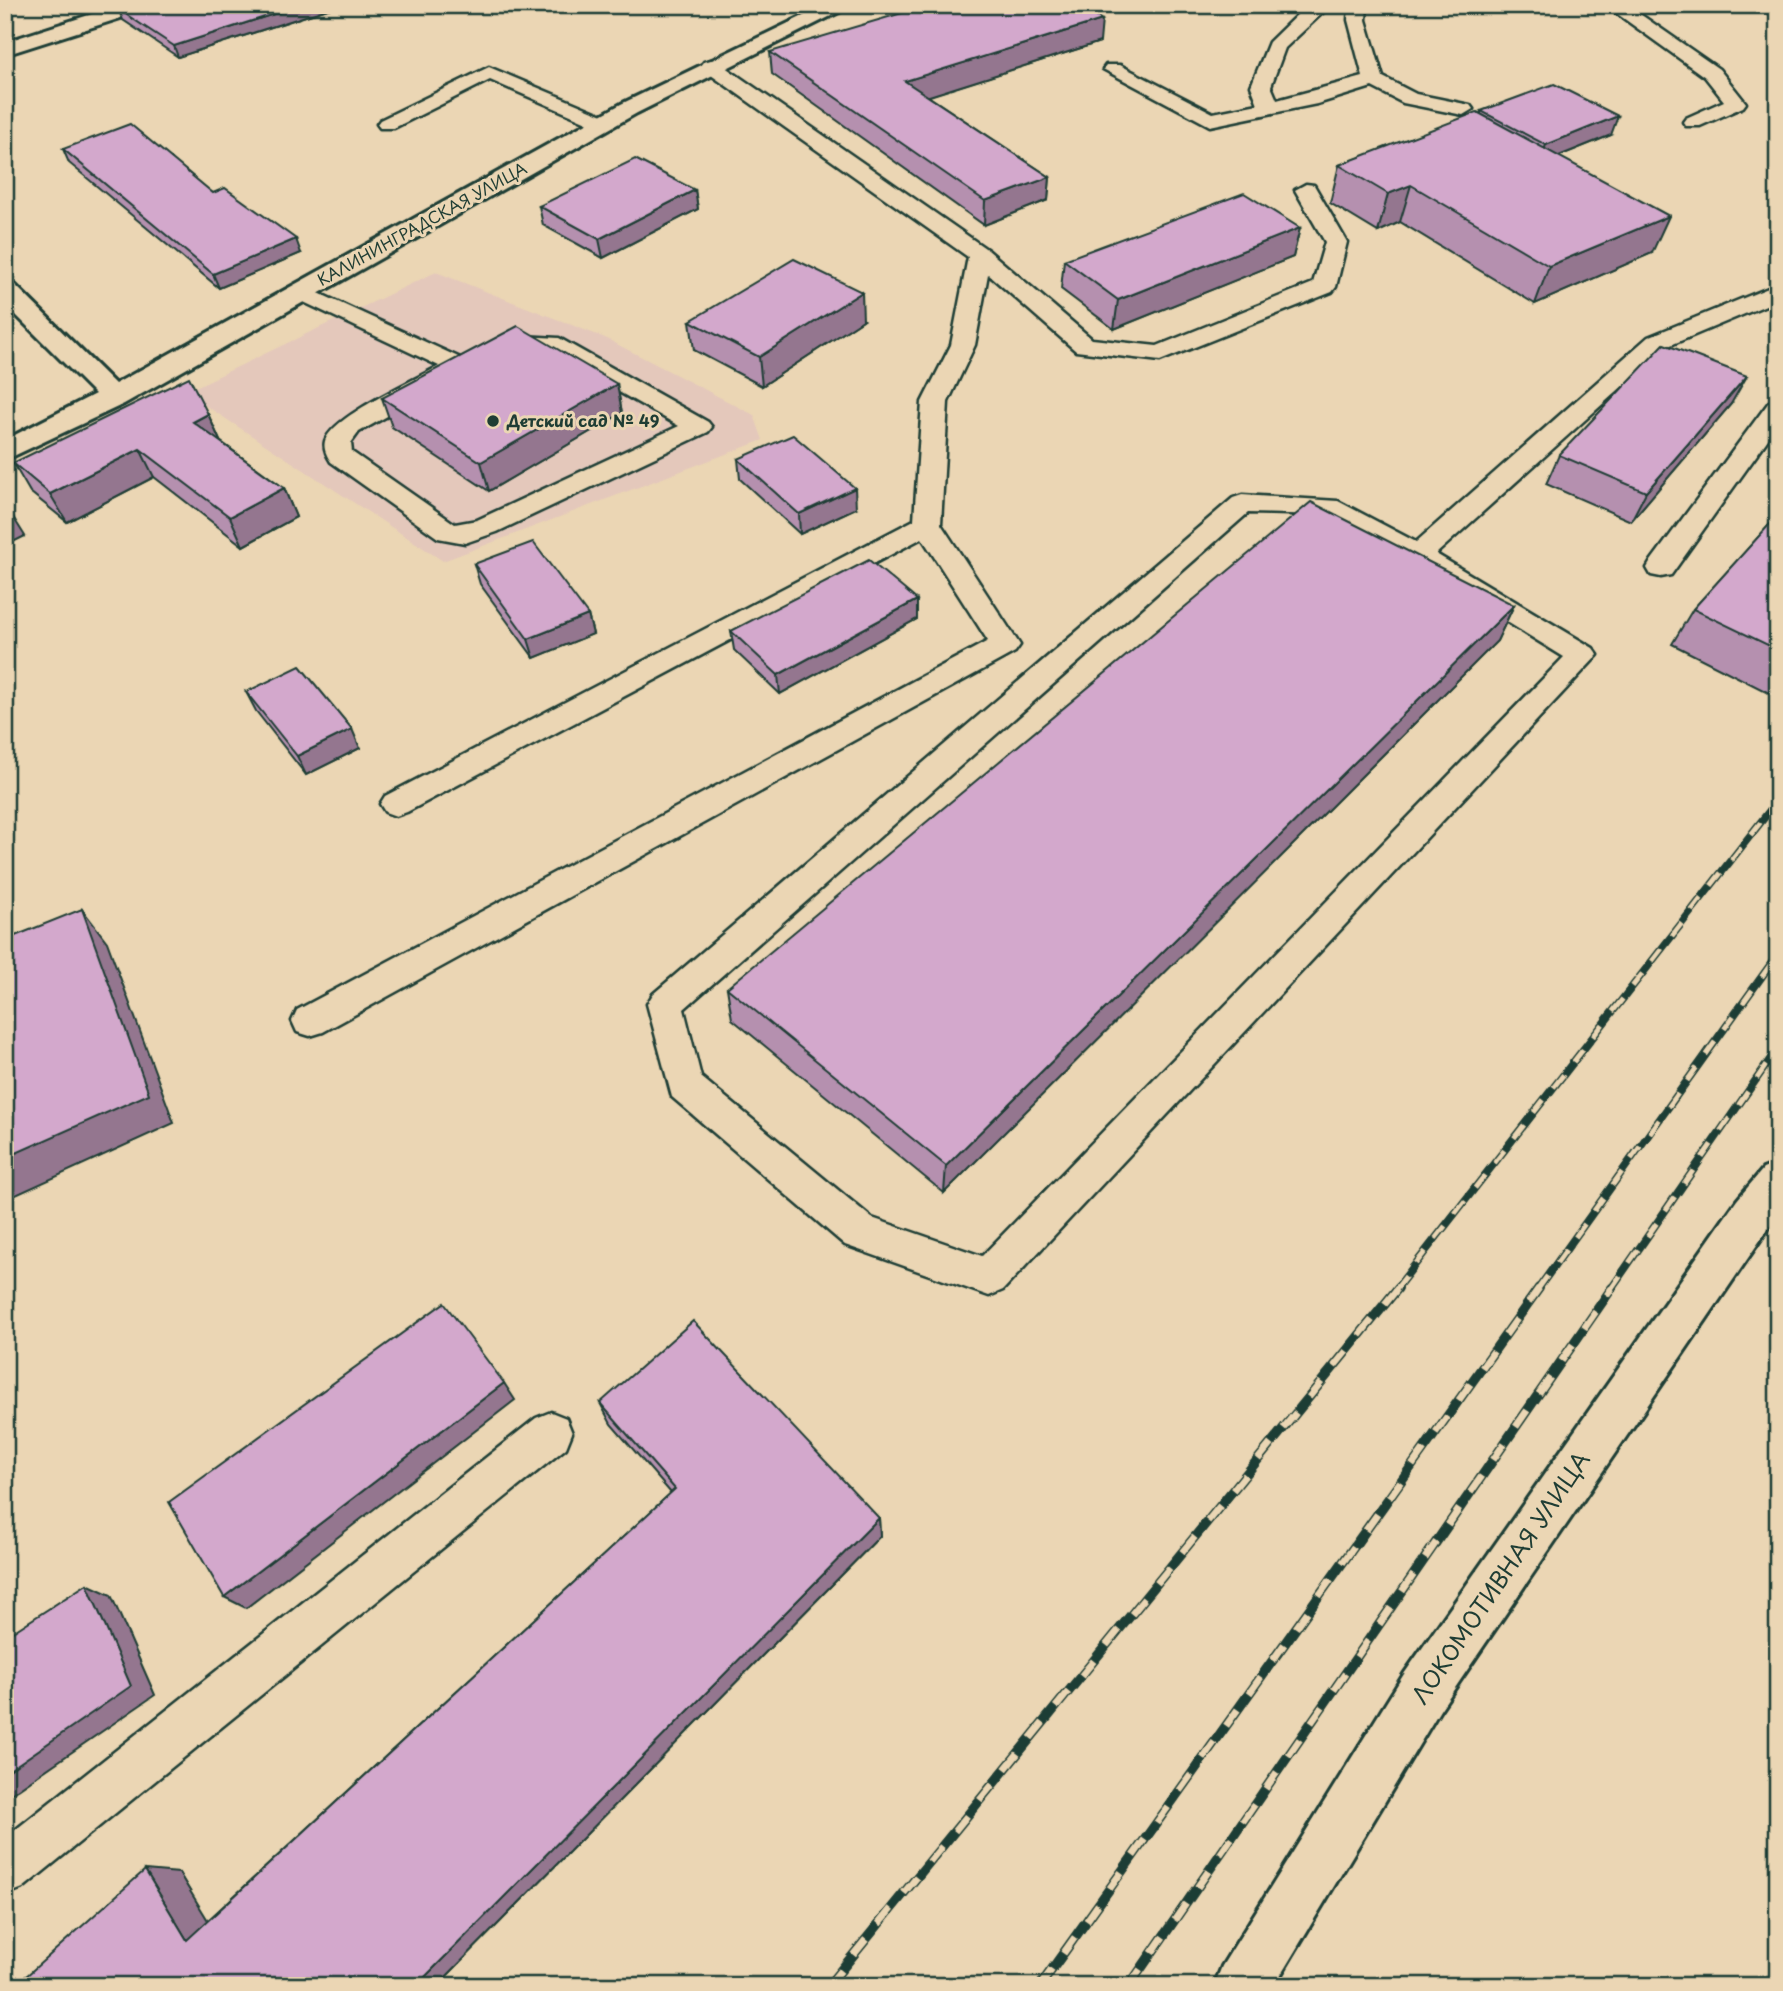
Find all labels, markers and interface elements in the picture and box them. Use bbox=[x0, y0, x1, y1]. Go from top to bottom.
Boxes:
street label: КАЛИНИНГРАДСКАЯ УЛИЦА bbox=[312, 155, 531, 291]
place label: Детский сад № 49 bbox=[506, 408, 660, 432]
marker: Детский сад № 49 bbox=[485, 413, 501, 429]
street label: ЛОКОМОТИВНАЯ УЛИЦА bbox=[1402, 1444, 1598, 1710]

